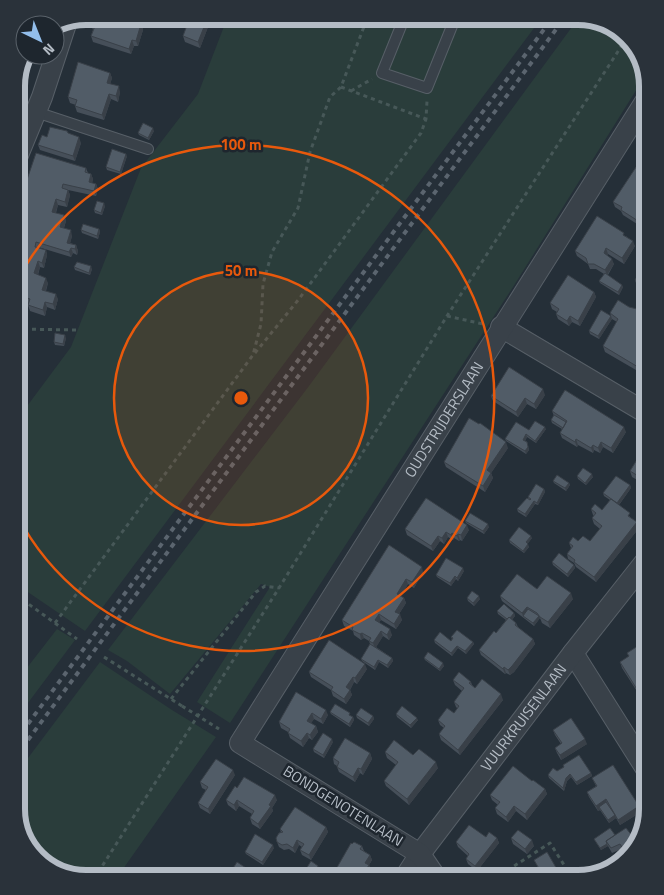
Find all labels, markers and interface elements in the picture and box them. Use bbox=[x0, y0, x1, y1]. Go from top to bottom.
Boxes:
north arrow bbox=[15, 15, 65, 65]
text: N bbox=[38, 39, 60, 61]
text: 100 m bbox=[220, 133, 262, 156]
text: 50 m bbox=[225, 259, 257, 282]
street label: OUDSTRIJDERSLAAN bbox=[398, 357, 489, 482]
centre of rings bbox=[232, 389, 250, 407]
street label: VUURKRUISENLAAN bbox=[475, 659, 572, 776]
street label: BONDGENOTENLAAN bbox=[279, 759, 408, 852]

